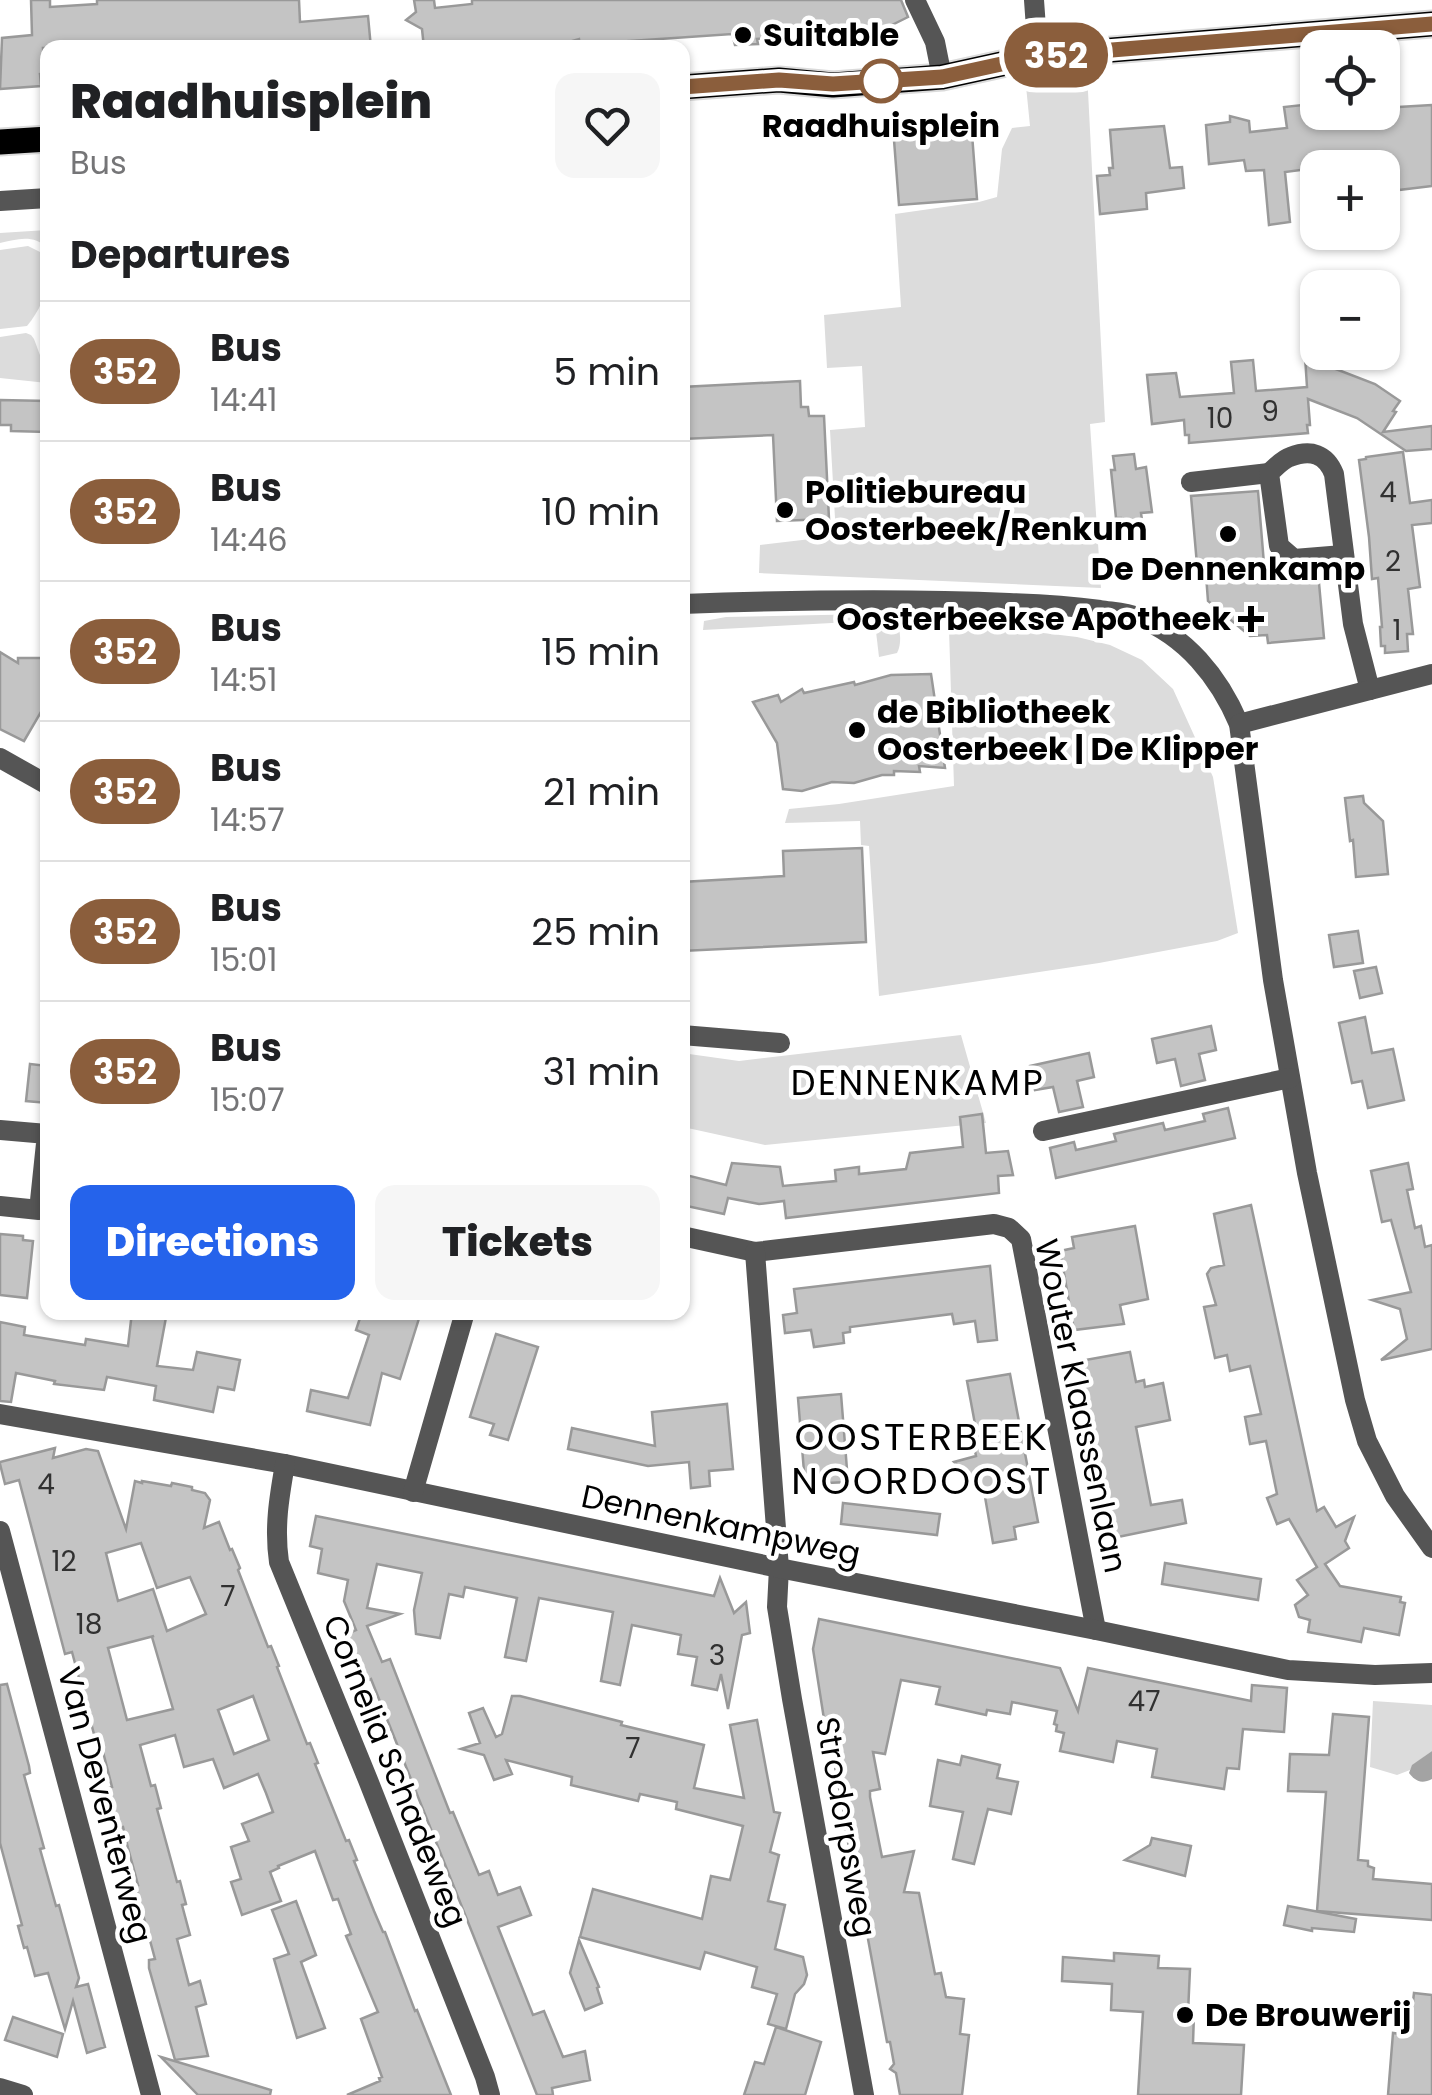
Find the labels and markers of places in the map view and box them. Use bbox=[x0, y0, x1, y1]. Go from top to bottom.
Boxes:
place label: Suitable bbox=[763, 12, 899, 57]
marker: Suitable bbox=[732, 24, 754, 46]
marker: Raadhuisplein bbox=[860, 60, 902, 102]
place label: Raadhuisplein bbox=[762, 103, 1000, 148]
place label: Politiebureau Oosterbeek/Renkum bbox=[805, 469, 1148, 551]
marker: Politiebureau Oosterbeek/Renkum bbox=[774, 499, 796, 521]
marker: De Dennenkamp bbox=[1217, 523, 1239, 545]
place label: De Dennenkamp bbox=[1091, 546, 1365, 591]
place label: Oosterbeekse Apotheek bbox=[836, 596, 1231, 641]
marker: Oosterbeekse Apotheek bbox=[1240, 608, 1262, 630]
place label: de Bibliotheek Oosterbeek | De Klipper bbox=[877, 689, 1259, 771]
marker: de Bibliotheek Oosterbeek | De Klipper bbox=[846, 719, 868, 741]
place label: De Brouwerij bbox=[1205, 1992, 1411, 2037]
marker: De Brouwerij bbox=[1174, 2004, 1196, 2026]

